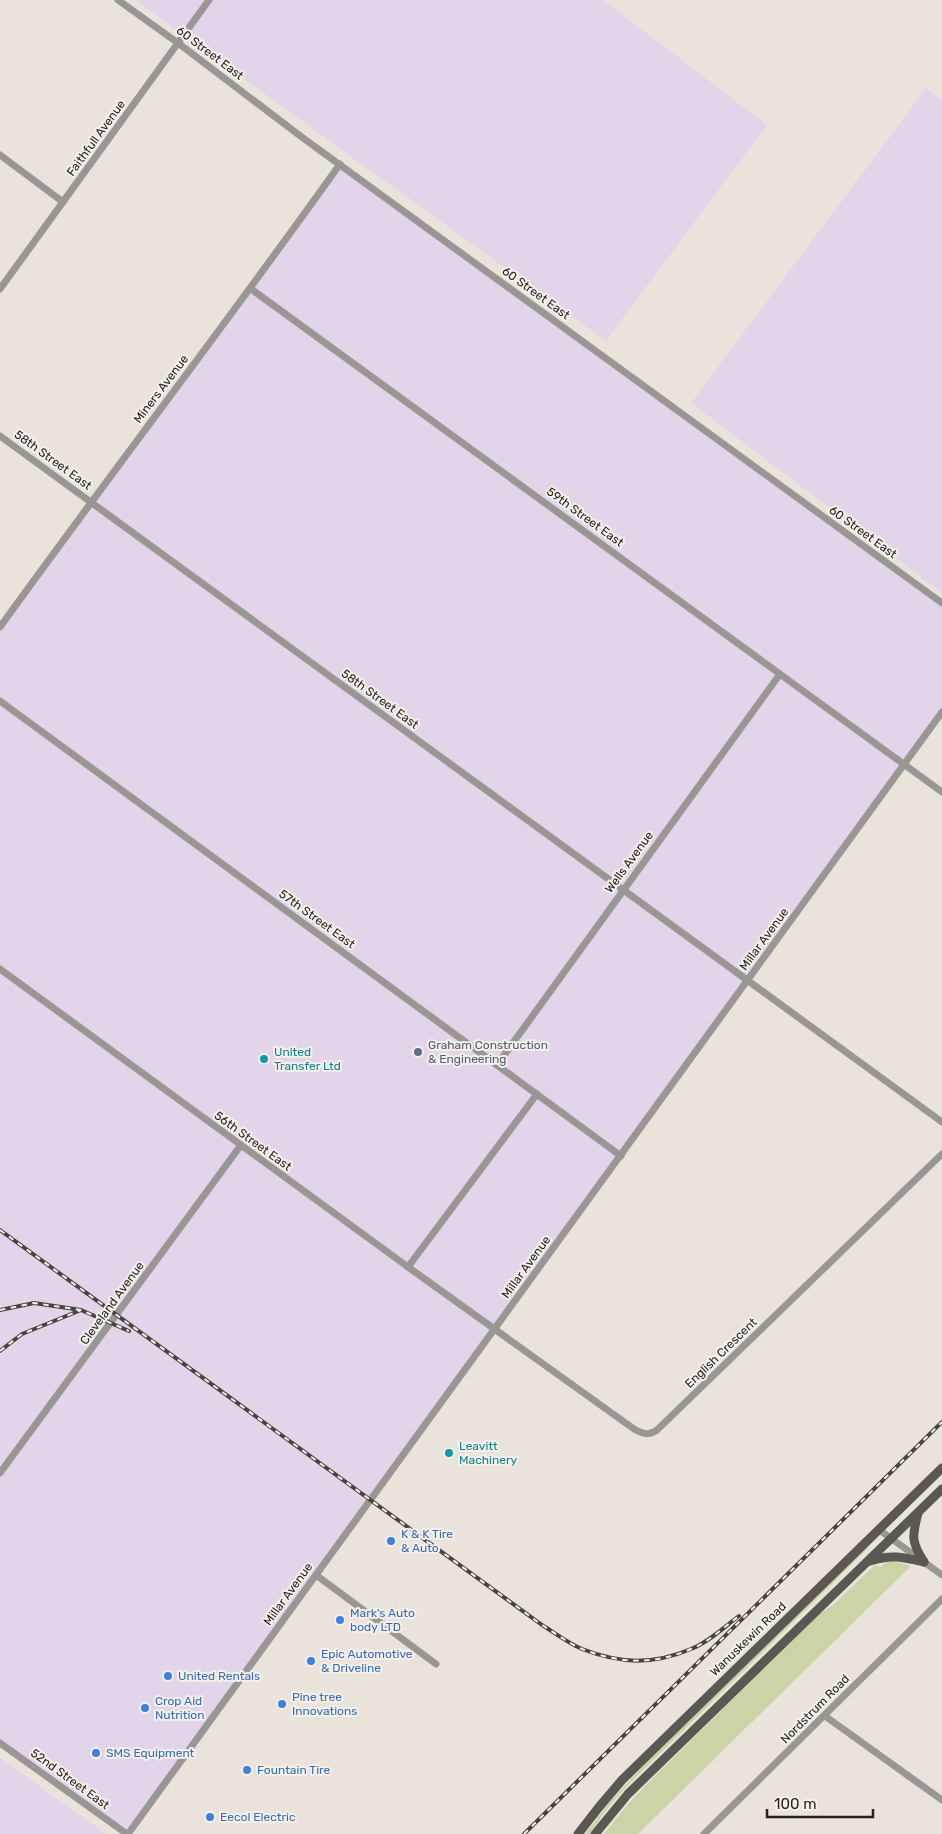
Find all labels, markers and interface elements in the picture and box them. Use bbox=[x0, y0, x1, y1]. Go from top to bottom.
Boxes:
street label: 60 Street East bbox=[174, 23, 246, 83]
street label: Faithfull Avenue bbox=[64, 97, 128, 179]
street label: 60 Street East bbox=[499, 264, 573, 322]
street label: Miners Avenue bbox=[131, 352, 191, 426]
street label: 58th Street East bbox=[12, 427, 95, 493]
street label: 59th Street East bbox=[544, 484, 626, 550]
street label: 60 Street East bbox=[826, 503, 900, 561]
street label: 58th Street East bbox=[339, 666, 422, 732]
street label: Wells Avenue bbox=[602, 828, 656, 896]
street label: 57th Street East bbox=[276, 887, 358, 951]
street label: Millar Avenue bbox=[737, 905, 792, 973]
place label: Graham Construction & Engineering bbox=[428, 1038, 548, 1066]
place label: United Transfer Ltd bbox=[274, 1045, 341, 1073]
marker: Graham Construction & Engineering bbox=[412, 1046, 424, 1058]
marker: United Transfer Ltd bbox=[258, 1053, 270, 1065]
street label: 56th Street East bbox=[212, 1108, 294, 1174]
street label: Millar Avenue bbox=[499, 1233, 554, 1301]
street label: Cleveland Avenue bbox=[77, 1259, 147, 1347]
street label: English Crescent bbox=[682, 1315, 760, 1391]
place label: Leavitt Machinery bbox=[459, 1439, 518, 1467]
marker: Leavitt Machinery bbox=[443, 1447, 455, 1459]
place label: K & K Tire & Auto bbox=[401, 1527, 453, 1555]
marker: K & K Tire & Auto bbox=[385, 1535, 397, 1547]
street label: Millar Avenue bbox=[261, 1560, 316, 1628]
street label: Wanuskewin Road bbox=[707, 1599, 789, 1679]
place label: Mark's Auto body LTD bbox=[350, 1606, 415, 1634]
marker: Mark's Auto body LTD bbox=[334, 1614, 346, 1626]
place label: Epic Automotive & Driveline bbox=[321, 1647, 413, 1675]
marker: Epic Automotive & Driveline bbox=[305, 1655, 317, 1667]
place label: United Rentals bbox=[178, 1669, 260, 1683]
marker: United Rentals bbox=[162, 1670, 174, 1682]
street label: Nordstrum Road bbox=[778, 1672, 852, 1746]
place label: Pine tree Innovations bbox=[292, 1690, 357, 1718]
place label: Crop Aid Nutrition bbox=[155, 1694, 204, 1722]
marker: Pine tree Innovations bbox=[276, 1698, 288, 1710]
marker: Crop Aid Nutrition bbox=[139, 1702, 151, 1714]
street label: 52nd Street East bbox=[28, 1746, 112, 1812]
place label: SMS Equipment bbox=[106, 1746, 195, 1760]
marker: SMS Equipment bbox=[90, 1747, 102, 1759]
place label: Fountain Tire bbox=[257, 1763, 331, 1777]
marker: Fountain Tire bbox=[241, 1764, 253, 1776]
scale bar bbox=[767, 1786, 873, 1818]
text: 100 m bbox=[774, 1795, 816, 1813]
place label: Eecol Electric bbox=[220, 1810, 296, 1824]
marker: Eecol Electric bbox=[204, 1811, 216, 1823]

